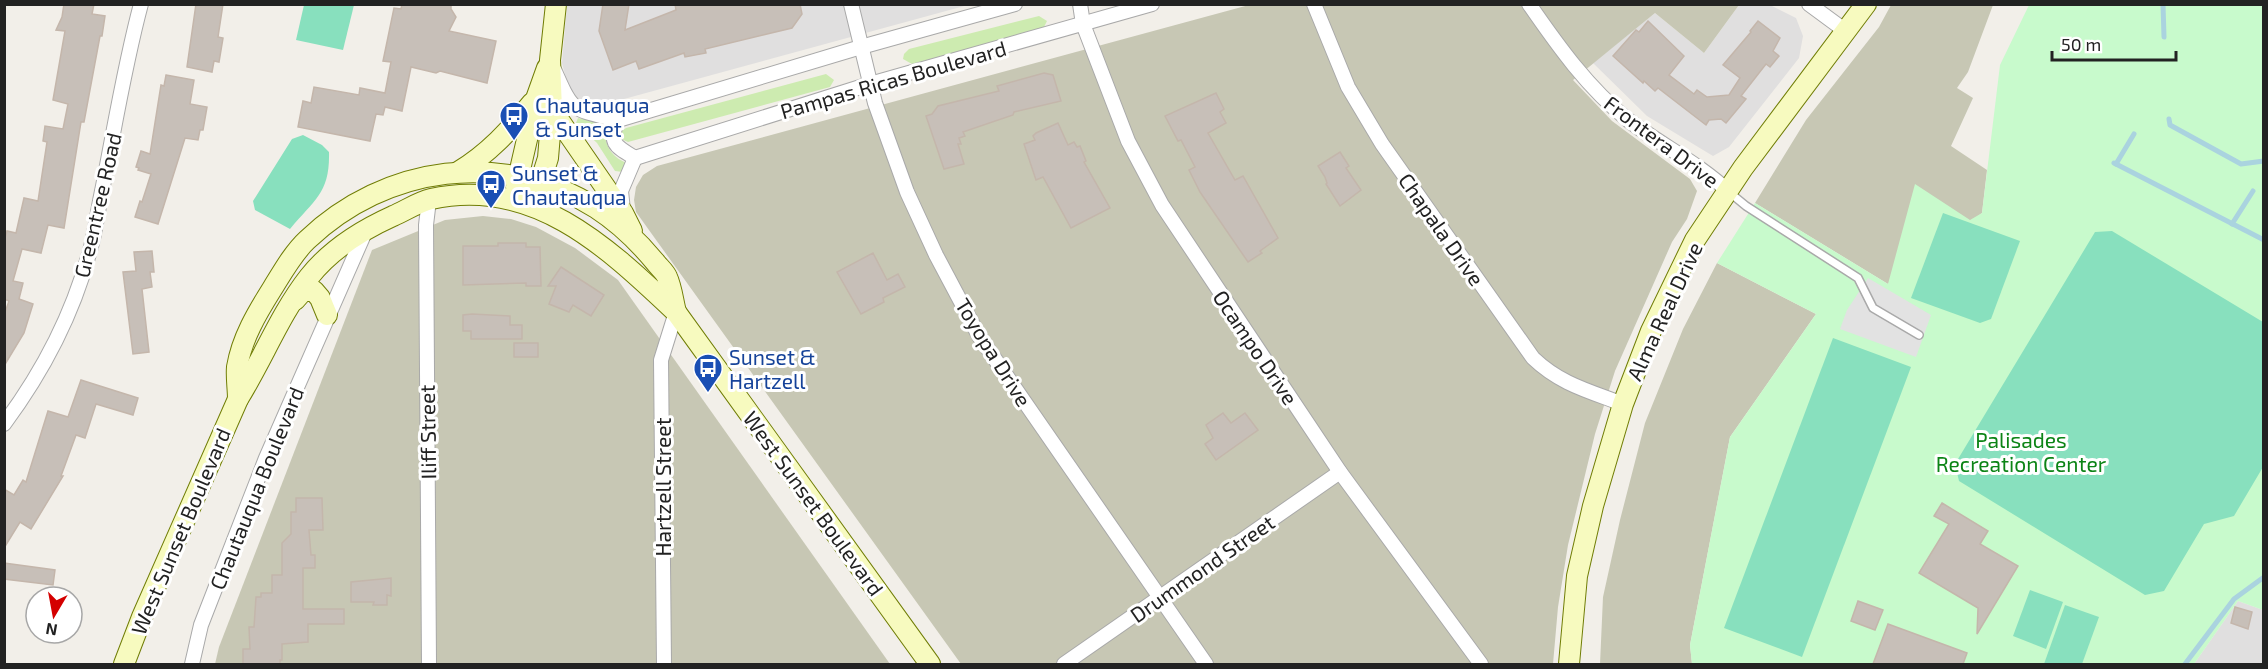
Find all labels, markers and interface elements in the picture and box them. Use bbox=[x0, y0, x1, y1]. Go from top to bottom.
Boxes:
scale bar bbox=[2052, 24, 2176, 62]
text: 50 m bbox=[2061, 33, 2101, 55]
street label: Pampas Ricas Boulevard bbox=[777, 35, 1009, 123]
street label: Frontera Drive bbox=[1600, 90, 1724, 192]
place label: Chautauqua & Sunset bbox=[535, 92, 650, 141]
bus stop icon: Chautauqua & Sunset bbox=[498, 100, 530, 142]
street label: Greentree Road bbox=[68, 130, 126, 280]
place label: Sunset & Chautauqua bbox=[512, 160, 627, 209]
bus stop icon: Sunset & Chautauqua bbox=[475, 168, 507, 210]
street label: Chapala Drive bbox=[1394, 168, 1490, 290]
street label: Alma Real Drive bbox=[1621, 238, 1707, 384]
street label: Ocampo Drive bbox=[1208, 285, 1304, 409]
street label: Toyopa Drive bbox=[951, 293, 1037, 411]
place label: Sunset & Hartzell bbox=[729, 344, 816, 393]
bus stop icon: Sunset & Hartzell bbox=[692, 352, 724, 394]
street label: Chautauqua Boulevard bbox=[204, 383, 308, 593]
street label: Iliff Street bbox=[414, 384, 440, 480]
street label: West Sunset Boulevard bbox=[739, 406, 889, 600]
street label: Hartzell Street bbox=[650, 418, 675, 556]
street label: West Sunset Boulevard bbox=[125, 424, 235, 638]
park label: Palisades Recreation Center bbox=[1936, 427, 2107, 476]
street label: Drummond Street bbox=[1125, 509, 1279, 627]
north arrow bbox=[24, 585, 84, 645]
text: N bbox=[44, 620, 59, 641]

